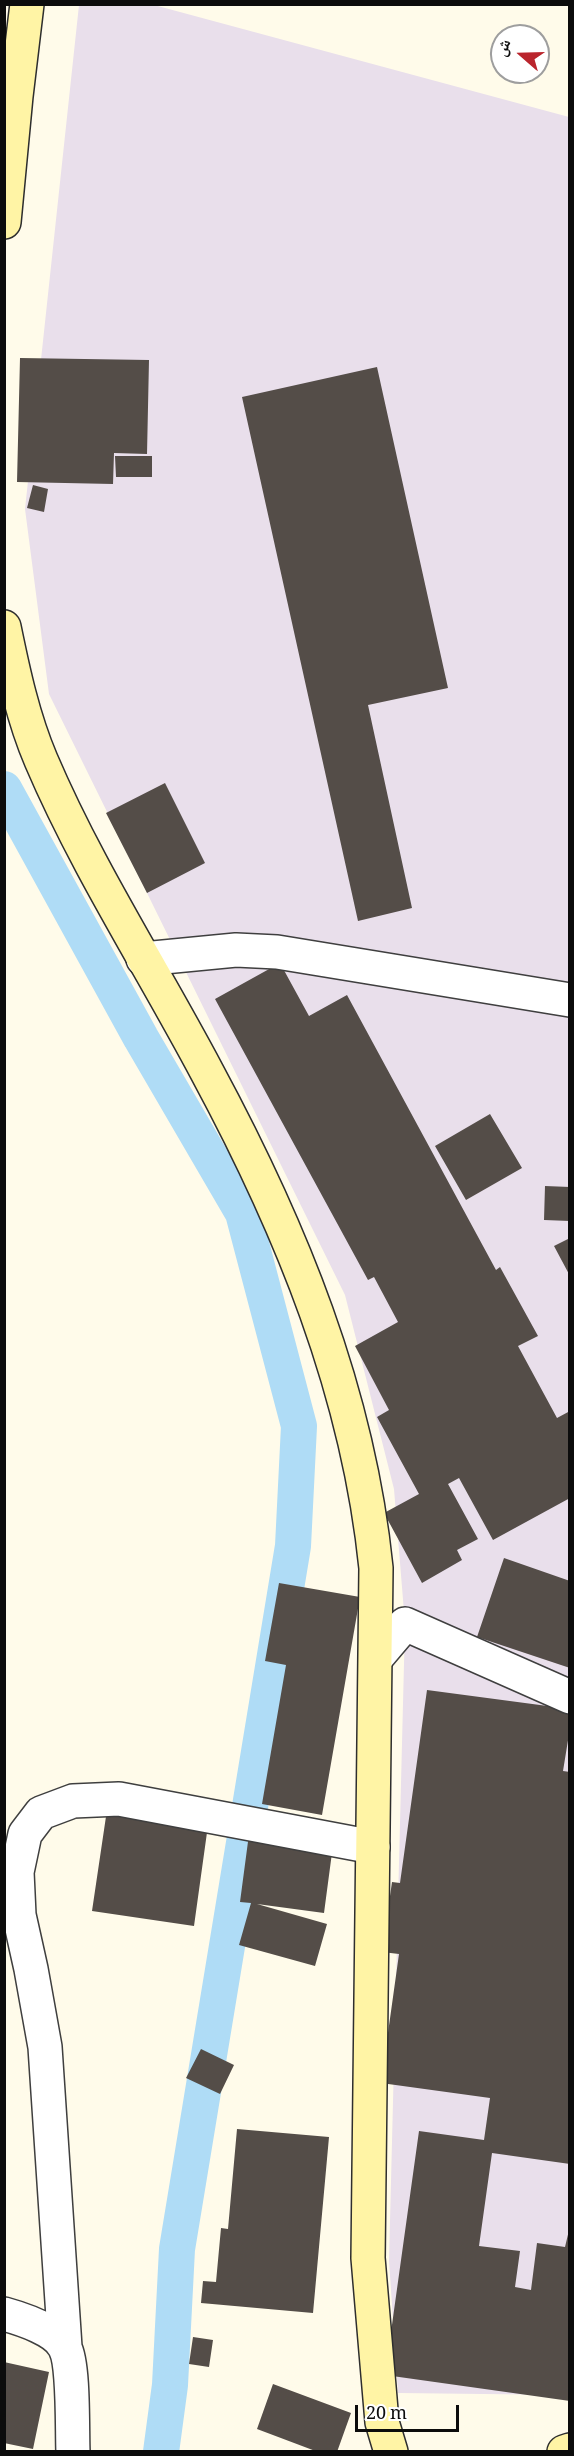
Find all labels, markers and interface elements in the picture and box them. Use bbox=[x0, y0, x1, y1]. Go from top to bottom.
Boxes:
north arrow bbox=[490, 24, 550, 84]
text: ش bbox=[489, 36, 520, 61]
scale bar bbox=[358, 2393, 462, 2431]
text: 20 m bbox=[366, 2400, 407, 2430]

